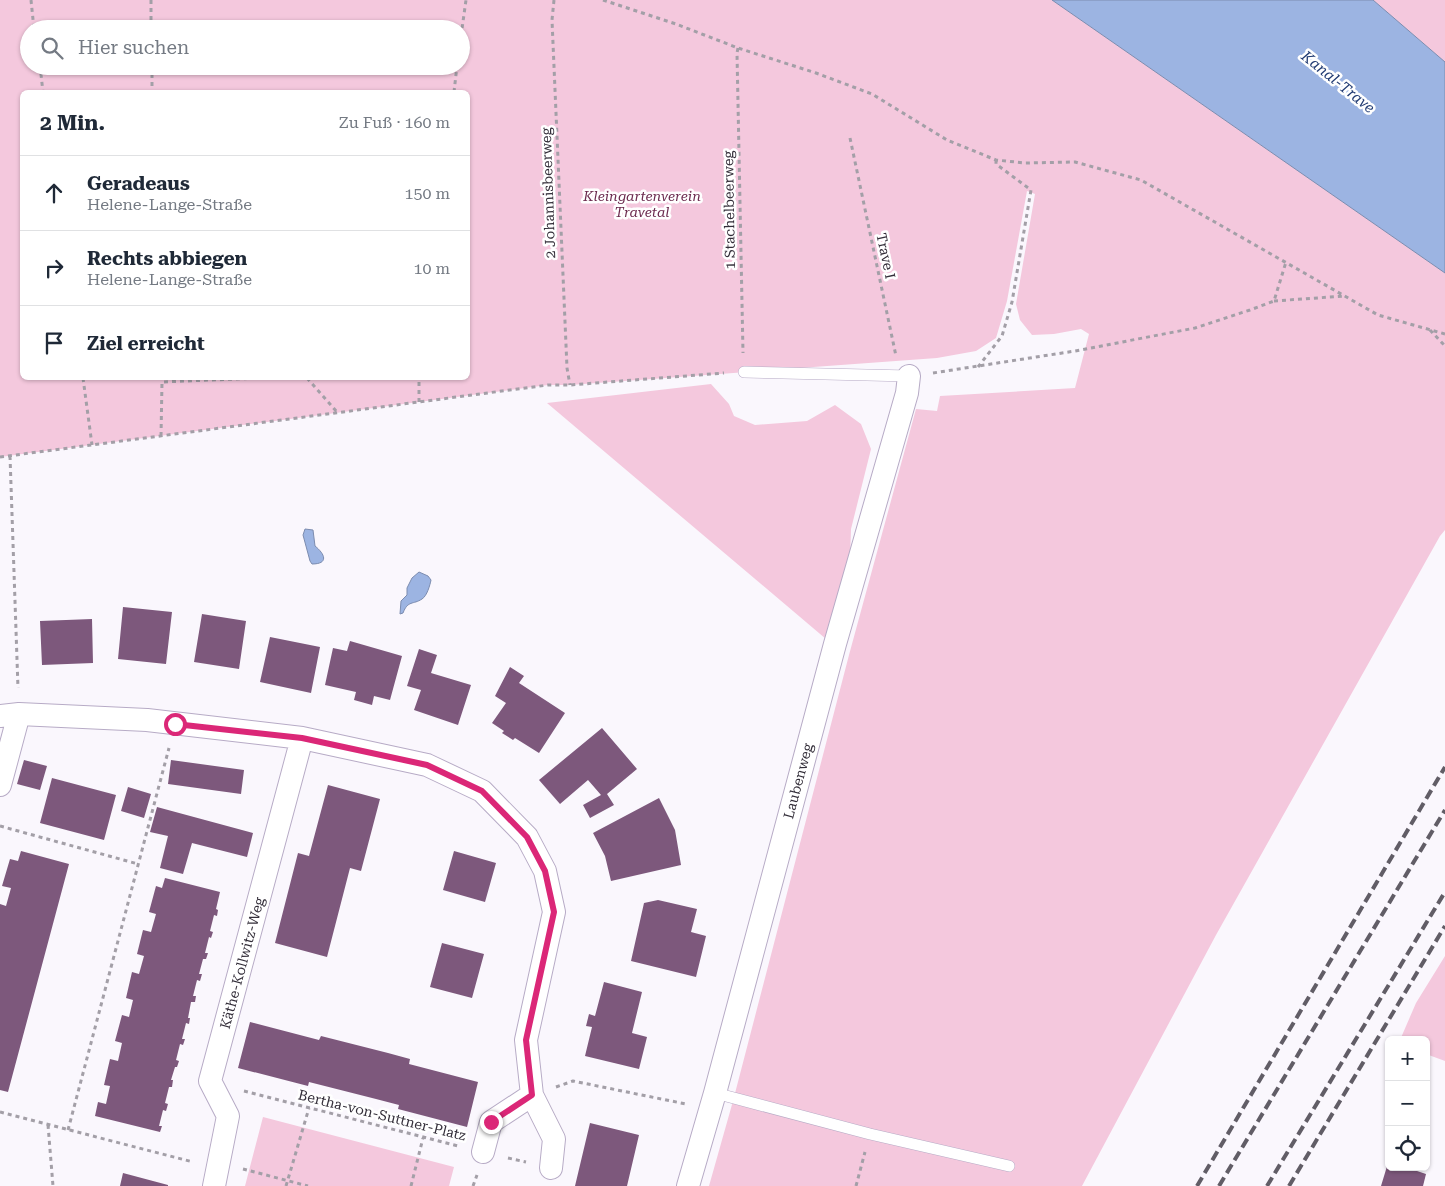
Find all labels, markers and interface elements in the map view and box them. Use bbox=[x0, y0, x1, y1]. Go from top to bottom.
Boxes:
search box bbox=[20, 20, 470, 75]
icon: search bbox=[38, 34, 66, 62]
text: Hier suchen bbox=[78, 36, 189, 59]
water label: Kanal-Trave bbox=[1297, 46, 1378, 117]
text: 2 Min. bbox=[40, 111, 105, 135]
text: Zu Fuß · 160 m bbox=[339, 113, 450, 132]
street label: 2 Johannisbeerweg bbox=[538, 127, 558, 259]
street label: 1 Stachelbeerweg bbox=[720, 150, 738, 270]
text: Geradeaus bbox=[87, 172, 190, 195]
icon: ahead bbox=[40, 179, 68, 207]
text: 150 m bbox=[404, 184, 450, 203]
park label: Kleingartenverein Travetal bbox=[582, 188, 701, 220]
text: Helene-Lange-Straße bbox=[87, 195, 252, 214]
street label: Trave I bbox=[873, 232, 899, 280]
text: Rechts abbiegen bbox=[87, 247, 247, 270]
icon: right bbox=[40, 254, 68, 282]
text: 10 m bbox=[413, 259, 450, 278]
text: Helene-Lange-Straße bbox=[87, 270, 252, 289]
icon: arrive bbox=[40, 329, 68, 357]
text: Ziel erreicht bbox=[87, 332, 205, 355]
route start bbox=[164, 713, 187, 736]
street label: Laubenweg bbox=[780, 741, 816, 821]
street label: Käthe-Kollwitz-Weg bbox=[217, 895, 267, 1031]
map controls bbox=[1385, 1036, 1430, 1171]
button: + bbox=[1385, 1036, 1430, 1081]
button: − bbox=[1385, 1081, 1430, 1126]
street label: Bertha-von-Suttner-Platz bbox=[297, 1086, 468, 1144]
route end bbox=[480, 1111, 503, 1134]
button: locate bbox=[1385, 1126, 1430, 1171]

